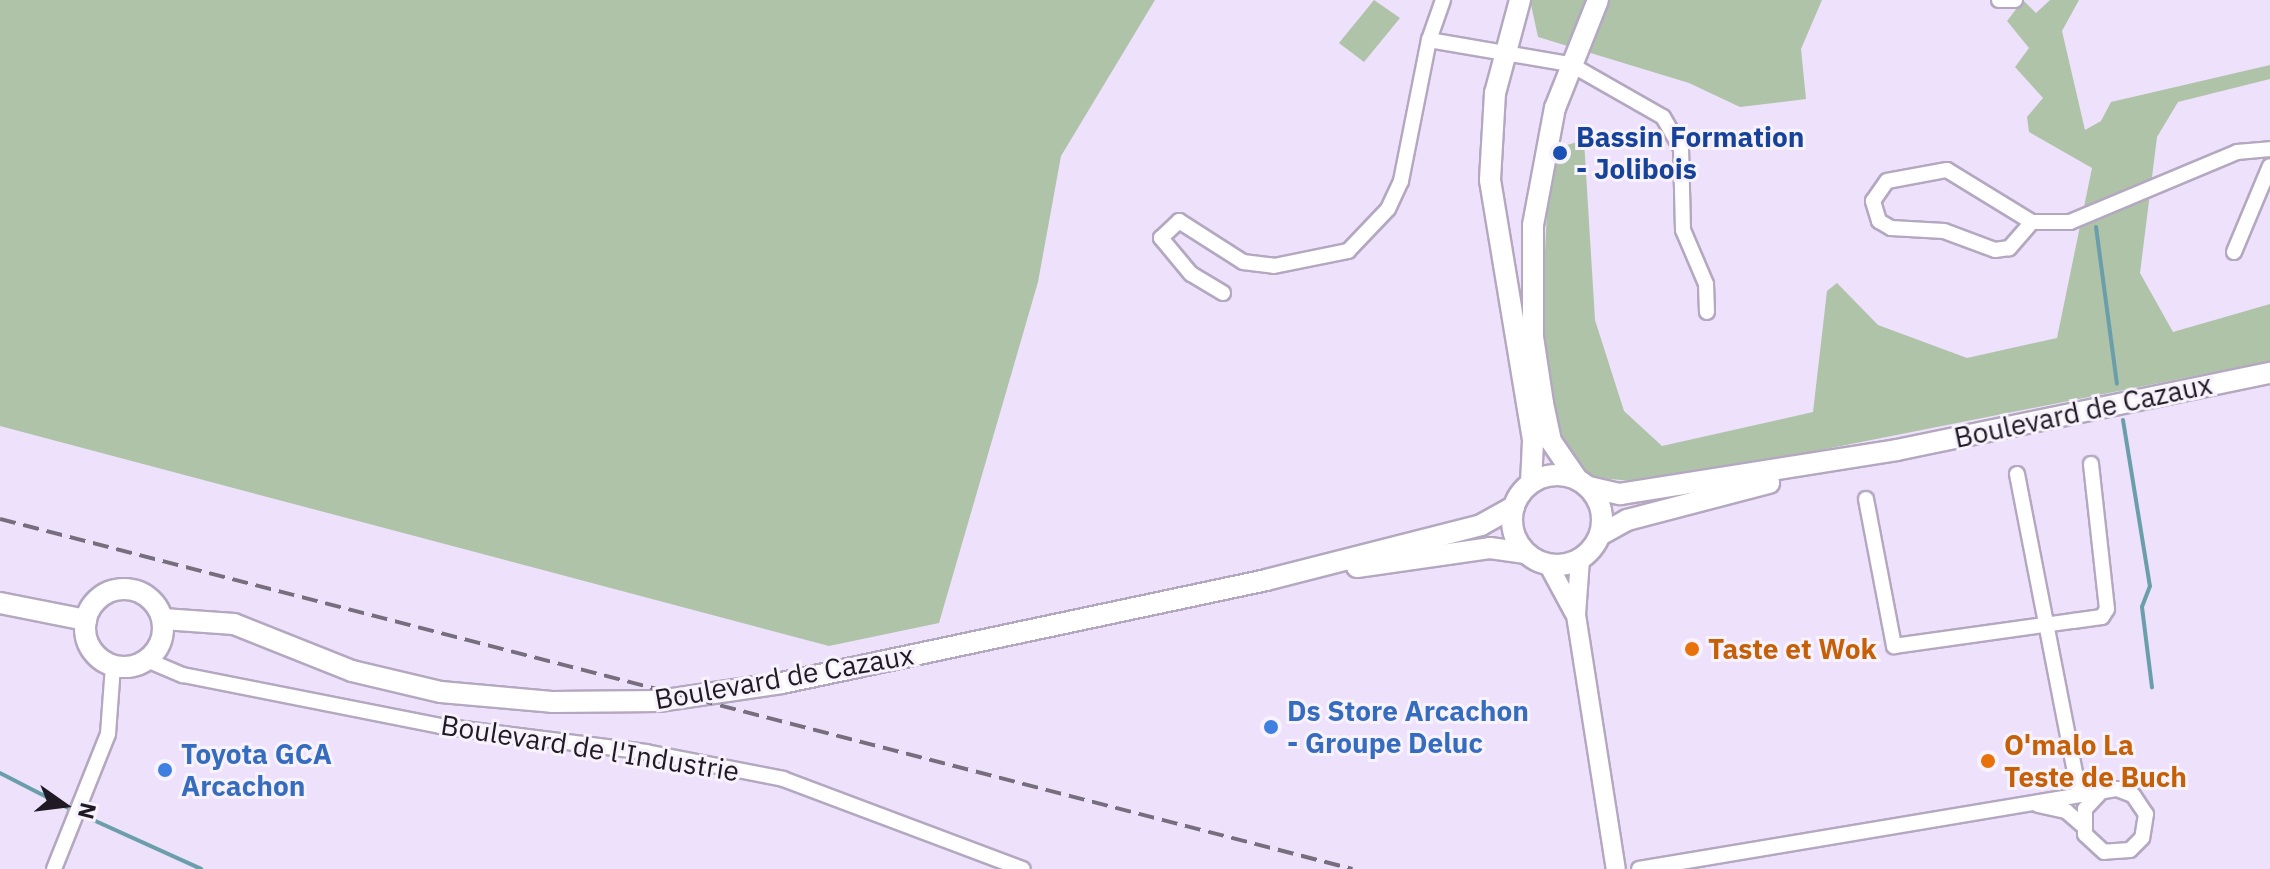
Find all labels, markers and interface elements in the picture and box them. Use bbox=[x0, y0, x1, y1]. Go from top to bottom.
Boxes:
place label: Bassin Formation - Jolibois bbox=[1576, 120, 1805, 186]
marker: Bassin Formation - Jolibois bbox=[1551, 144, 1569, 162]
street label: Boulevard de Cazaux bbox=[1951, 367, 2215, 455]
place label: Taste et Wok bbox=[1708, 632, 1877, 666]
street label: Boulevard de Cazaux bbox=[652, 638, 916, 716]
marker: Taste et Wok bbox=[1683, 640, 1701, 658]
place label: Ds Store Arcachon - Groupe Deluc bbox=[1287, 694, 1529, 760]
street label: Boulevard de l'Industrie bbox=[438, 708, 742, 788]
marker: Ds Store Arcachon - Groupe Deluc bbox=[1262, 718, 1280, 736]
place label: O'malo La Teste de Buch bbox=[2004, 728, 2187, 794]
place label: Toyota GCA Arcachon bbox=[181, 737, 332, 803]
marker: O'malo La Teste de Buch bbox=[1979, 752, 1997, 770]
marker: Toyota GCA Arcachon bbox=[156, 761, 174, 779]
north arrow bbox=[24, 765, 104, 845]
text: N bbox=[72, 800, 104, 822]

